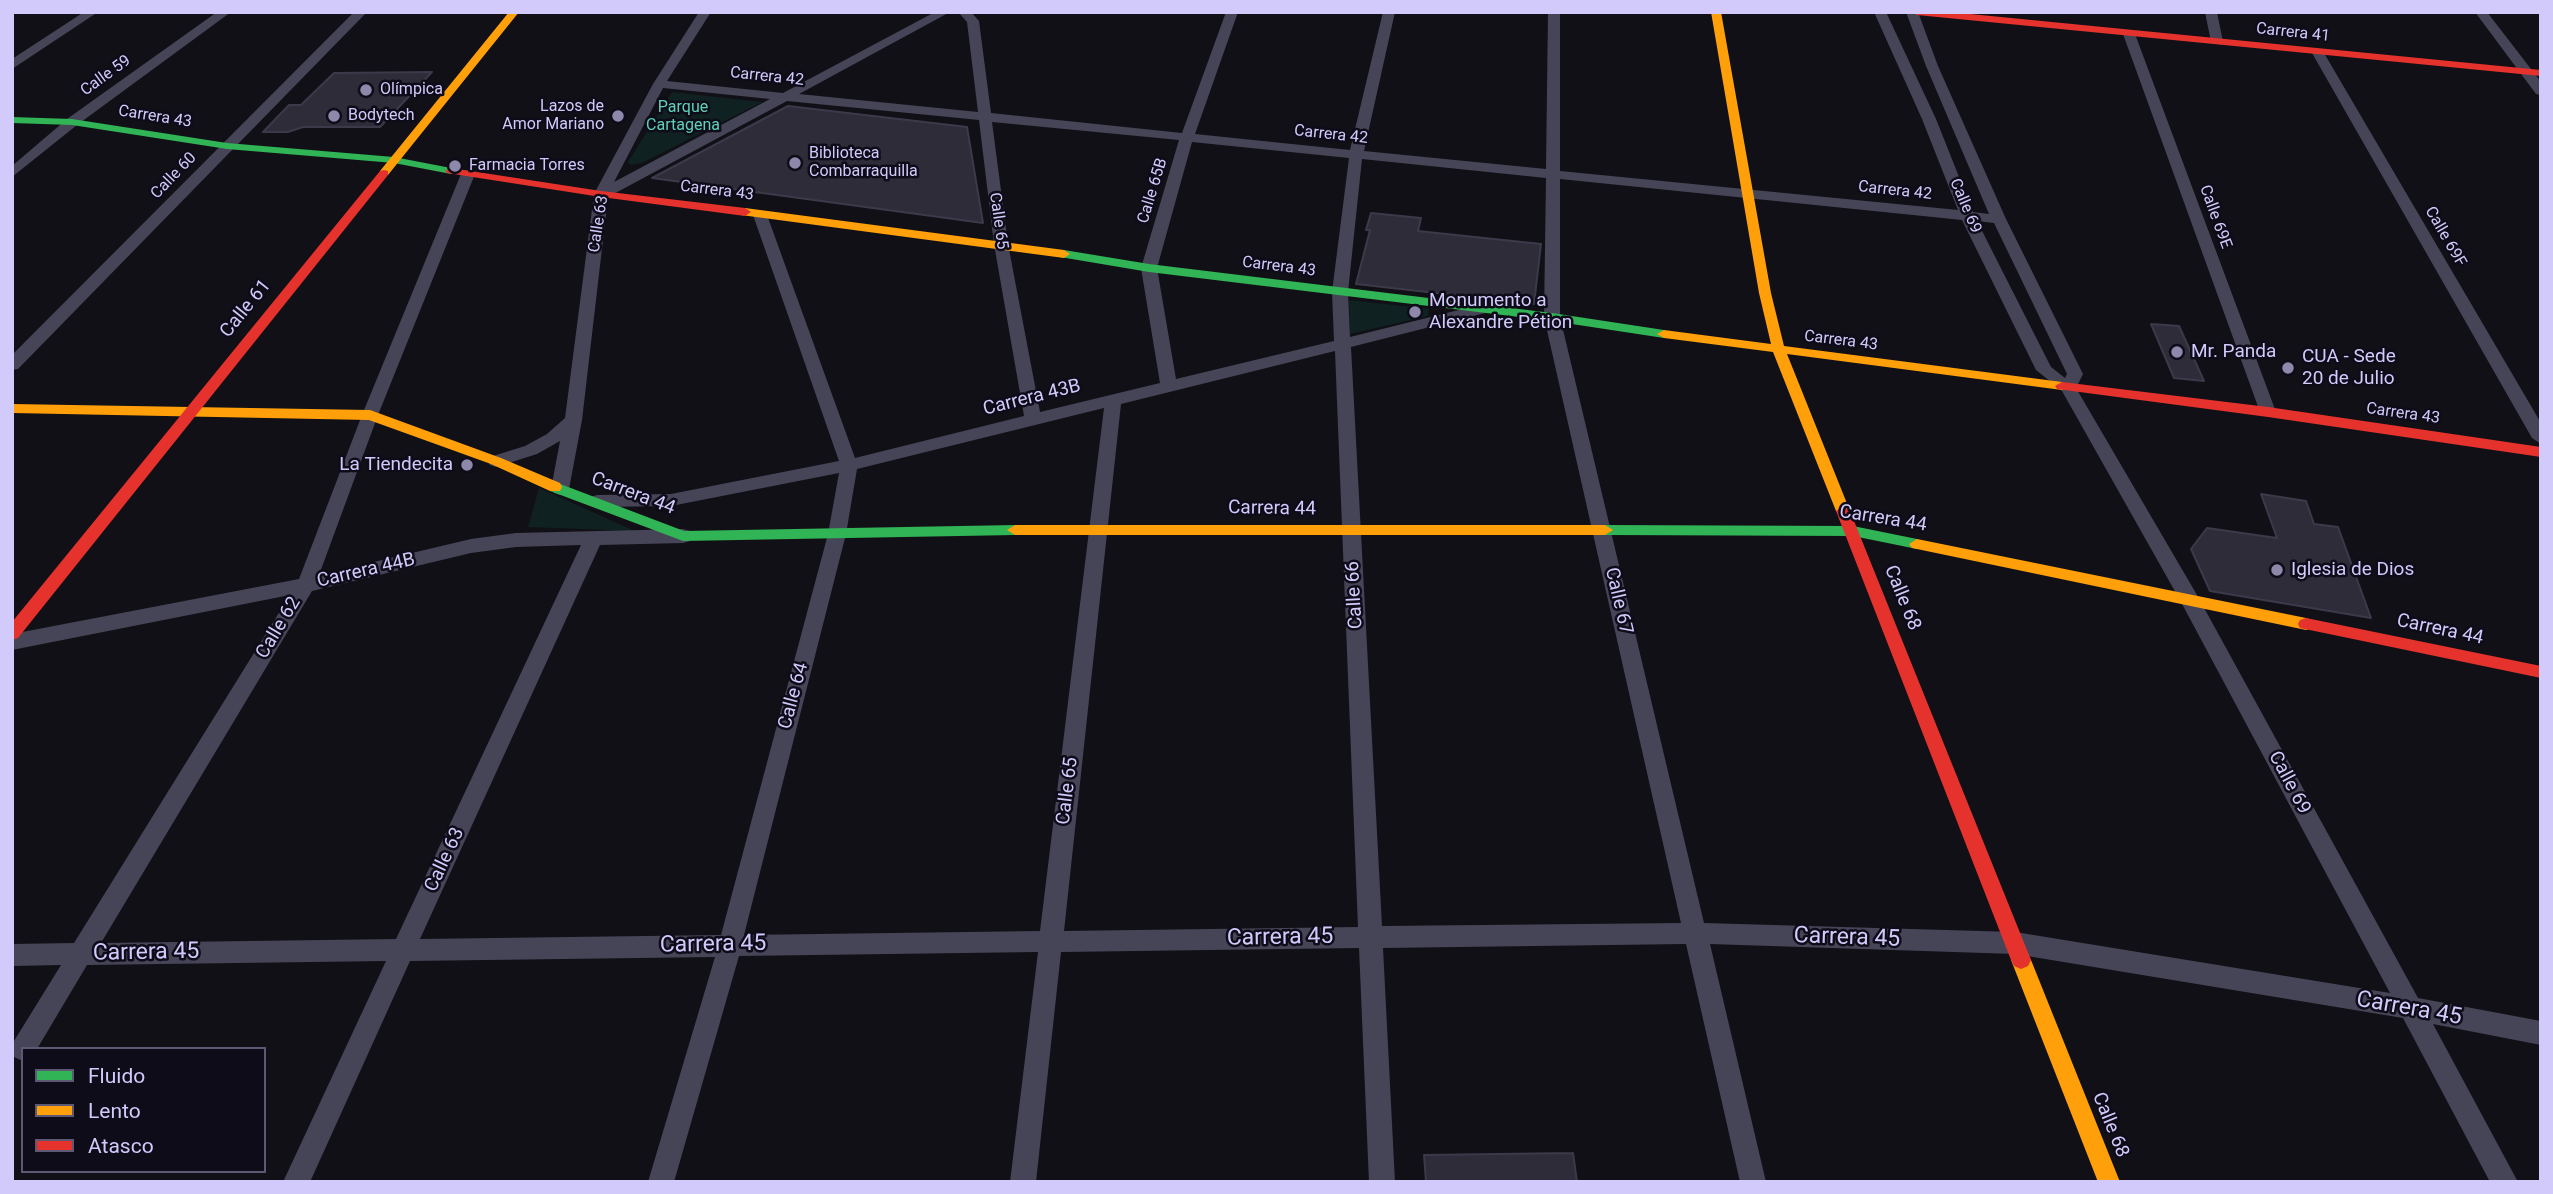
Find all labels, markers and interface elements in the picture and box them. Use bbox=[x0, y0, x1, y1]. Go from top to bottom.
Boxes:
street label: Carrera 41 bbox=[2255, 20, 2331, 46]
street label: Calle 59 bbox=[77, 51, 135, 101]
street label: Carrera 42 bbox=[729, 64, 805, 90]
place label: Olímpica bbox=[380, 80, 443, 100]
marker: Olímpica bbox=[358, 82, 374, 98]
place label: Lazos de Amor Mariano bbox=[502, 97, 604, 135]
park label: Parque Cartagena bbox=[646, 98, 720, 136]
street label: Carrera 43 bbox=[117, 102, 193, 132]
place label: Bodytech bbox=[348, 106, 415, 126]
marker: Bodytech bbox=[326, 108, 342, 124]
marker: Lazos de Amor Mariano bbox=[610, 108, 626, 124]
street label: Carrera 42 bbox=[1293, 122, 1369, 148]
place label: Biblioteca Combarraquilla bbox=[809, 144, 918, 182]
street label: Calle 60 bbox=[147, 149, 201, 203]
marker: Biblioteca Combarraquilla bbox=[787, 155, 803, 171]
place label: Farmacia Torres bbox=[469, 156, 585, 176]
street label: Calle 65B bbox=[1134, 156, 1172, 226]
marker: Farmacia Torres bbox=[447, 158, 463, 174]
street label: Calle 69 bbox=[1945, 176, 1985, 236]
street label: Carrera 43 bbox=[679, 177, 755, 205]
street label: Carrera 42 bbox=[1857, 178, 1933, 204]
street label: Calle 69E bbox=[2195, 183, 2235, 251]
street label: Calle 65 bbox=[985, 191, 1011, 251]
street label: Calle 63 bbox=[585, 194, 613, 254]
street label: Calle 69F bbox=[2420, 204, 2470, 270]
street label: Carrera 43 bbox=[1241, 253, 1317, 281]
street label: Calle 61 bbox=[216, 275, 276, 343]
place label: Monumento a Alexandre Pétion bbox=[1429, 290, 1572, 334]
marker: Monumento a Alexandre Pétion bbox=[1407, 304, 1423, 320]
street label: Carrera 43 bbox=[1803, 327, 1879, 355]
place label: Mr. Panda bbox=[2191, 341, 2276, 363]
marker: Mr. Panda bbox=[2169, 344, 2185, 360]
place label: CUA - Sede 20 de Julio bbox=[2302, 346, 2396, 390]
marker: CUA - Sede 20 de Julio bbox=[2280, 360, 2296, 376]
street label: Carrera 43B bbox=[981, 375, 1083, 421]
street label: Carrera 43 bbox=[2365, 399, 2441, 429]
place label: La Tiendecita bbox=[339, 454, 453, 476]
marker: La Tiendecita bbox=[459, 457, 475, 473]
street label: Carrera 44 bbox=[588, 468, 678, 520]
street label: Carrera 44 bbox=[1228, 497, 1316, 521]
street label: Carrera 44 bbox=[1838, 501, 1928, 537]
street label: Carrera 44B bbox=[315, 549, 417, 593]
place label: Iglesia de Dios bbox=[2291, 559, 2414, 581]
street label: Calle 66 bbox=[1342, 560, 1368, 630]
street label: Calle 68 bbox=[1879, 562, 1925, 634]
marker: Iglesia de Dios bbox=[2269, 562, 2285, 578]
street label: Calle 67 bbox=[1599, 565, 1637, 637]
street label: Calle 62 bbox=[252, 593, 306, 663]
street label: Carrera 44 bbox=[2395, 610, 2485, 650]
street label: Calle 64 bbox=[774, 660, 814, 732]
street label: Calle 69 bbox=[2263, 748, 2315, 818]
street label: Calle 65 bbox=[1053, 756, 1083, 826]
street label: Calle 63 bbox=[420, 824, 470, 896]
street label: Carrera 45 bbox=[1793, 922, 1901, 954]
street label: Carrera 45 bbox=[1227, 923, 1333, 953]
street label: Carrera 45 bbox=[660, 930, 766, 960]
street label: Carrera 45 bbox=[93, 938, 199, 968]
street label: Carrera 45 bbox=[2354, 986, 2464, 1032]
legend bbox=[21, 1047, 266, 1173]
text: Fluido bbox=[88, 1064, 145, 1088]
street label: Calle 68 bbox=[2087, 1089, 2133, 1161]
text: Lento bbox=[88, 1099, 141, 1123]
text: Atasco bbox=[88, 1134, 154, 1158]

